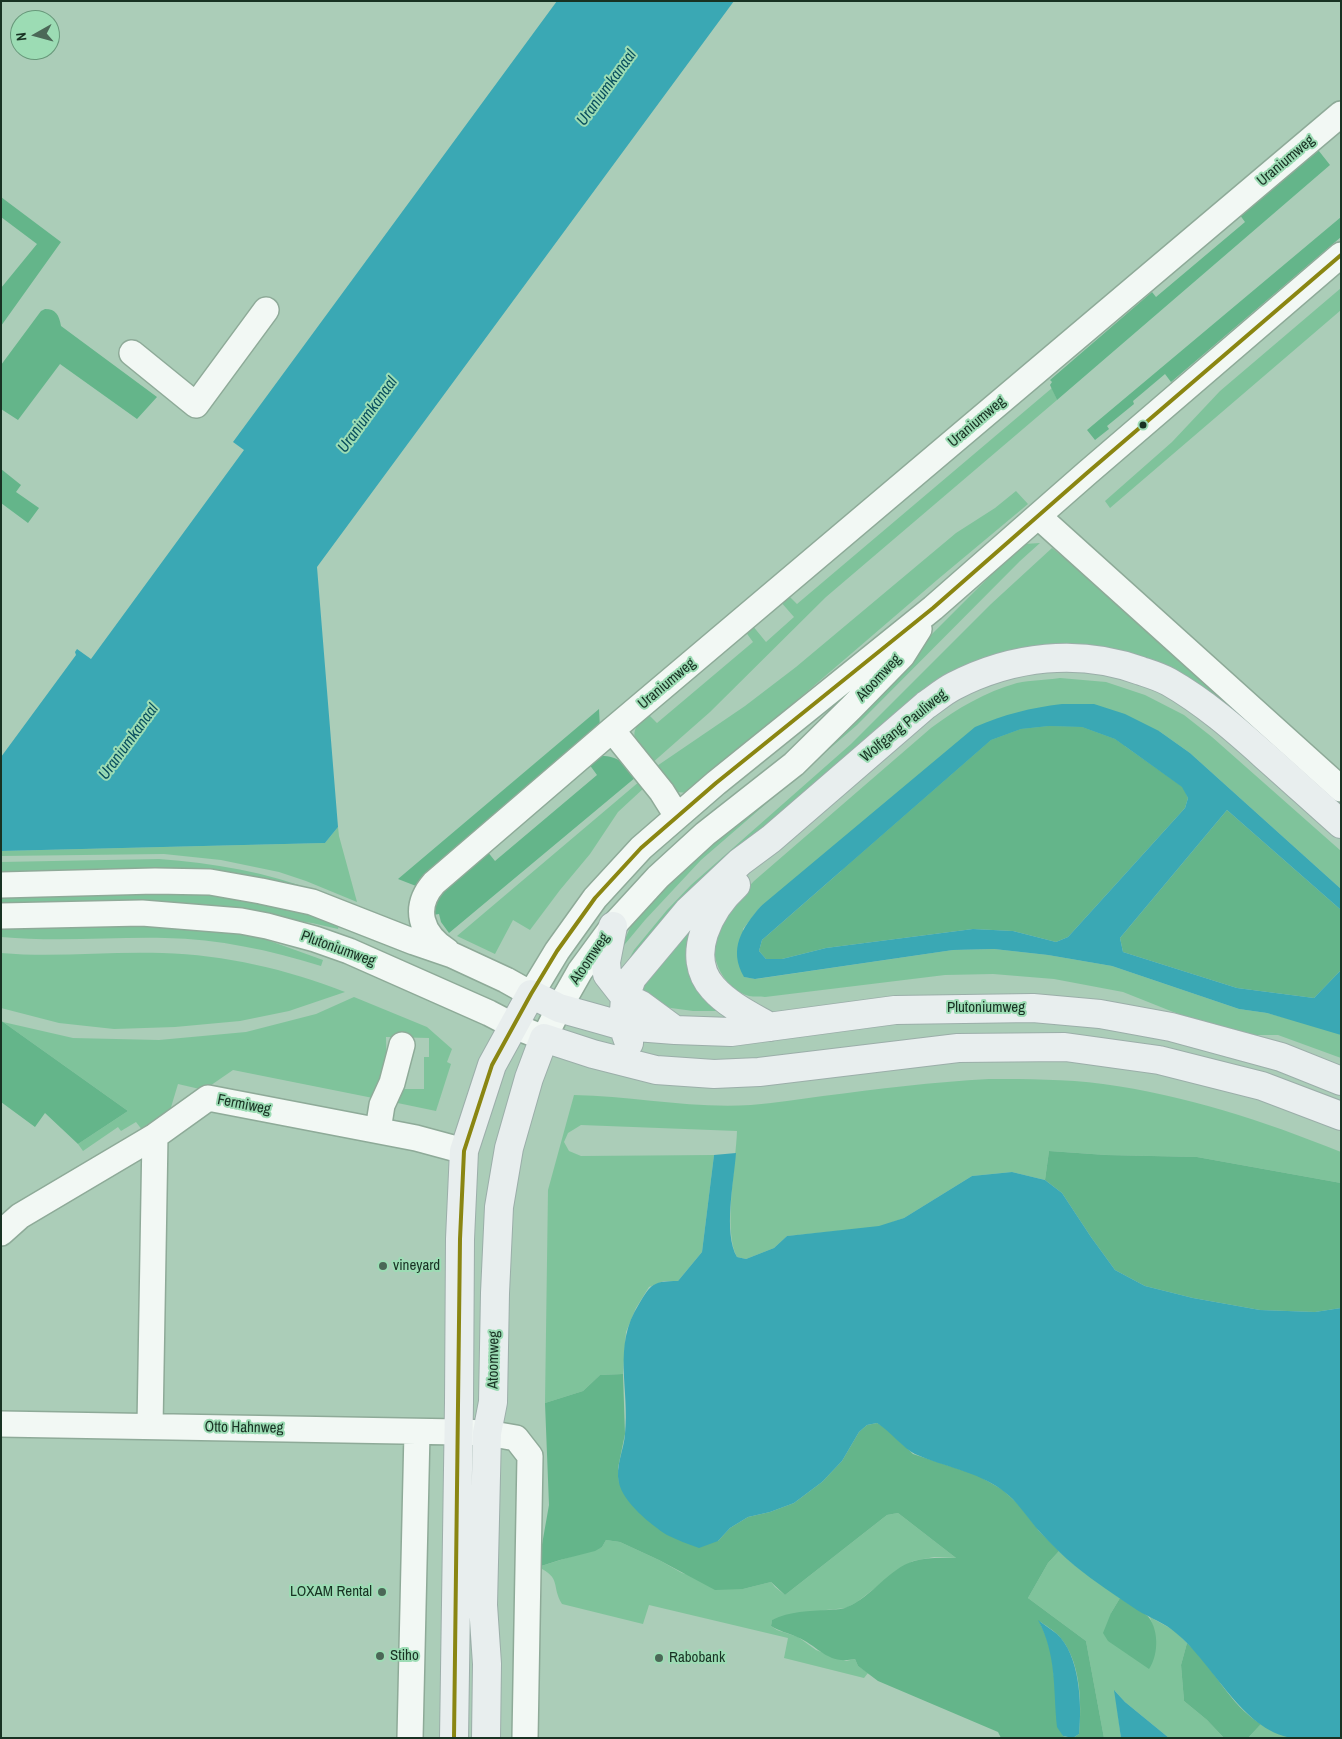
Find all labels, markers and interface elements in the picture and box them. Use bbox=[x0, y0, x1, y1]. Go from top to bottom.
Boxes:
north arrow bbox=[10, 10, 60, 60]
text: N bbox=[12, 31, 31, 42]
water label: Uraniumkanaal bbox=[573, 46, 641, 130]
street label: Uraniumweg bbox=[1254, 132, 1318, 190]
water label: Uraniumkanaal bbox=[334, 373, 402, 457]
street label: Uraniumweg bbox=[945, 393, 1009, 451]
unlabelled marker bbox=[1138, 420, 1148, 430]
street label: Atoomweg bbox=[853, 651, 905, 705]
street label: Uraniumweg bbox=[635, 655, 699, 713]
street label: Wolfgang Pauliweg bbox=[857, 686, 951, 766]
water label: Uraniumkanaal bbox=[95, 700, 163, 784]
street label: Plutoniumweg bbox=[298, 927, 378, 971]
street label: Atoomweg bbox=[566, 930, 614, 988]
street label: Plutoniumweg bbox=[947, 999, 1025, 1017]
street label: Fermiweg bbox=[216, 1091, 272, 1119]
place label: vineyard bbox=[393, 1257, 440, 1275]
marker: vineyard bbox=[377, 1260, 389, 1272]
street label: Atoomweg bbox=[484, 1331, 504, 1389]
street label: Otto Hahnweg bbox=[205, 1418, 283, 1438]
place label: LOXAM Rental bbox=[290, 1583, 372, 1601]
marker: LOXAM Rental bbox=[376, 1586, 388, 1598]
place label: Stiho bbox=[390, 1647, 419, 1665]
place label: Rabobank bbox=[669, 1649, 725, 1667]
marker: Stiho bbox=[374, 1650, 386, 1662]
marker: Rabobank bbox=[653, 1652, 665, 1664]

